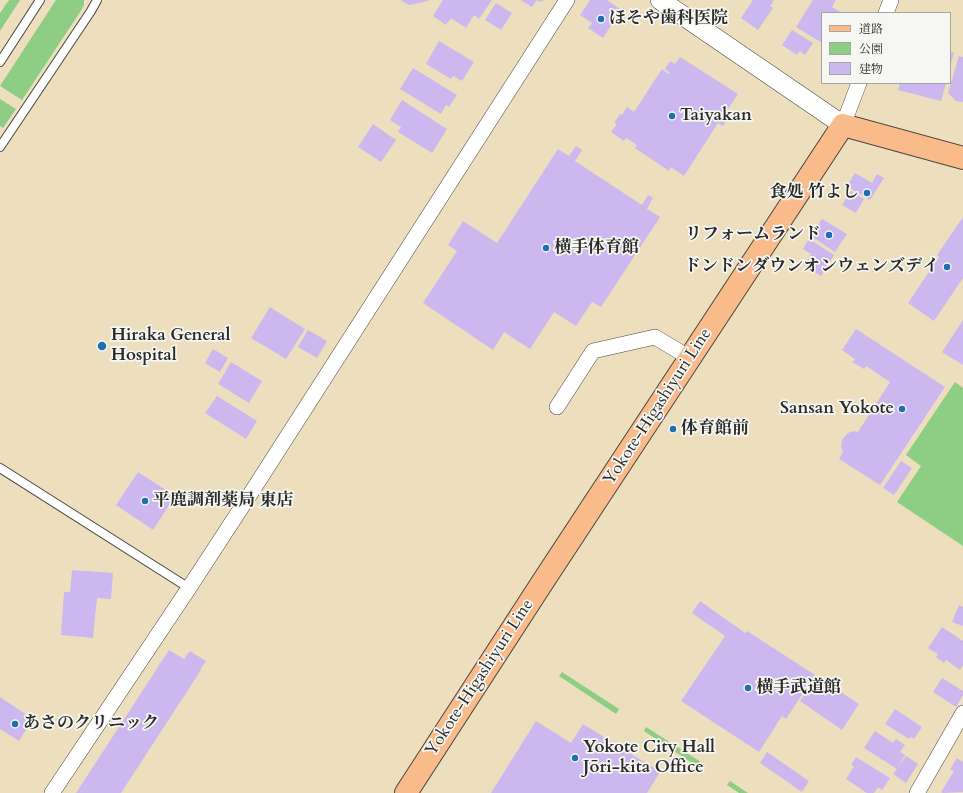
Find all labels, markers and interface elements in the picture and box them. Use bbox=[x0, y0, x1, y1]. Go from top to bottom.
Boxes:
place label: ほそや歯科医院 bbox=[609, 9, 728, 29]
legend bbox=[821, 12, 951, 84]
marker: ほそや歯科医院 bbox=[596, 14, 606, 24]
text: 道路 bbox=[859, 21, 883, 37]
text: 公園 bbox=[859, 41, 883, 57]
text: 建物 bbox=[859, 61, 883, 77]
place label: Taiyakan bbox=[680, 106, 752, 126]
marker: Taiyakan bbox=[667, 111, 677, 121]
place label: 食処 竹よし bbox=[769, 183, 859, 203]
marker: 食処 竹よし bbox=[862, 188, 872, 198]
place label: リフォームランド bbox=[685, 225, 821, 245]
marker: リフォームランド bbox=[824, 230, 834, 240]
place label: 横手体育館 bbox=[554, 238, 639, 258]
marker: 横手体育館 bbox=[541, 243, 551, 253]
place label: ドンドンダウンオンウェンズデイ bbox=[684, 257, 939, 277]
marker: ドンドンダウンオンウェンズデイ bbox=[942, 262, 952, 272]
street label: Yokote-Higashiyuri Line bbox=[600, 325, 716, 489]
place label: Hiraka General Hospital bbox=[111, 326, 230, 366]
marker: Hiraka General Hospital bbox=[96, 340, 108, 352]
place label: Sansan Yokote bbox=[780, 399, 894, 419]
marker: Sansan Yokote bbox=[897, 404, 907, 414]
place label: 体育館前 bbox=[681, 419, 749, 439]
marker: 体育館前 bbox=[668, 424, 678, 434]
place label: 平鹿調剤薬局 東店 bbox=[153, 491, 294, 511]
marker: 平鹿調剤薬局 東店 bbox=[140, 496, 150, 506]
street label: Yokote-Higashiyuri Line bbox=[422, 596, 538, 760]
place label: 横手武道館 bbox=[756, 678, 841, 698]
marker: 横手武道館 bbox=[743, 683, 753, 693]
place label: あさのクリニック bbox=[23, 714, 159, 734]
marker: あさのクリニック bbox=[10, 719, 20, 729]
place label: Yokote City Hall Jōri-kita Office bbox=[583, 738, 715, 778]
marker: Yokote City Hall Jōri-kita Office bbox=[570, 753, 580, 763]

